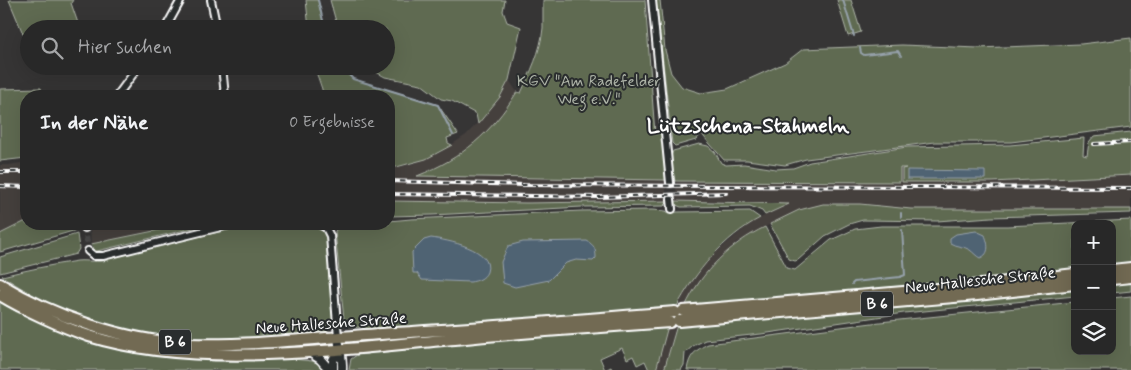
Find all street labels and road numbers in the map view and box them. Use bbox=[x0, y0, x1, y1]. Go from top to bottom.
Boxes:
street label: Neue Hallesche Straße bbox=[904, 262, 1057, 299]
road number: B 6 bbox=[861, 292, 893, 316]
street label: Neue Hallesche Straße bbox=[255, 308, 407, 339]
road number: B 6 bbox=[159, 330, 191, 354]

